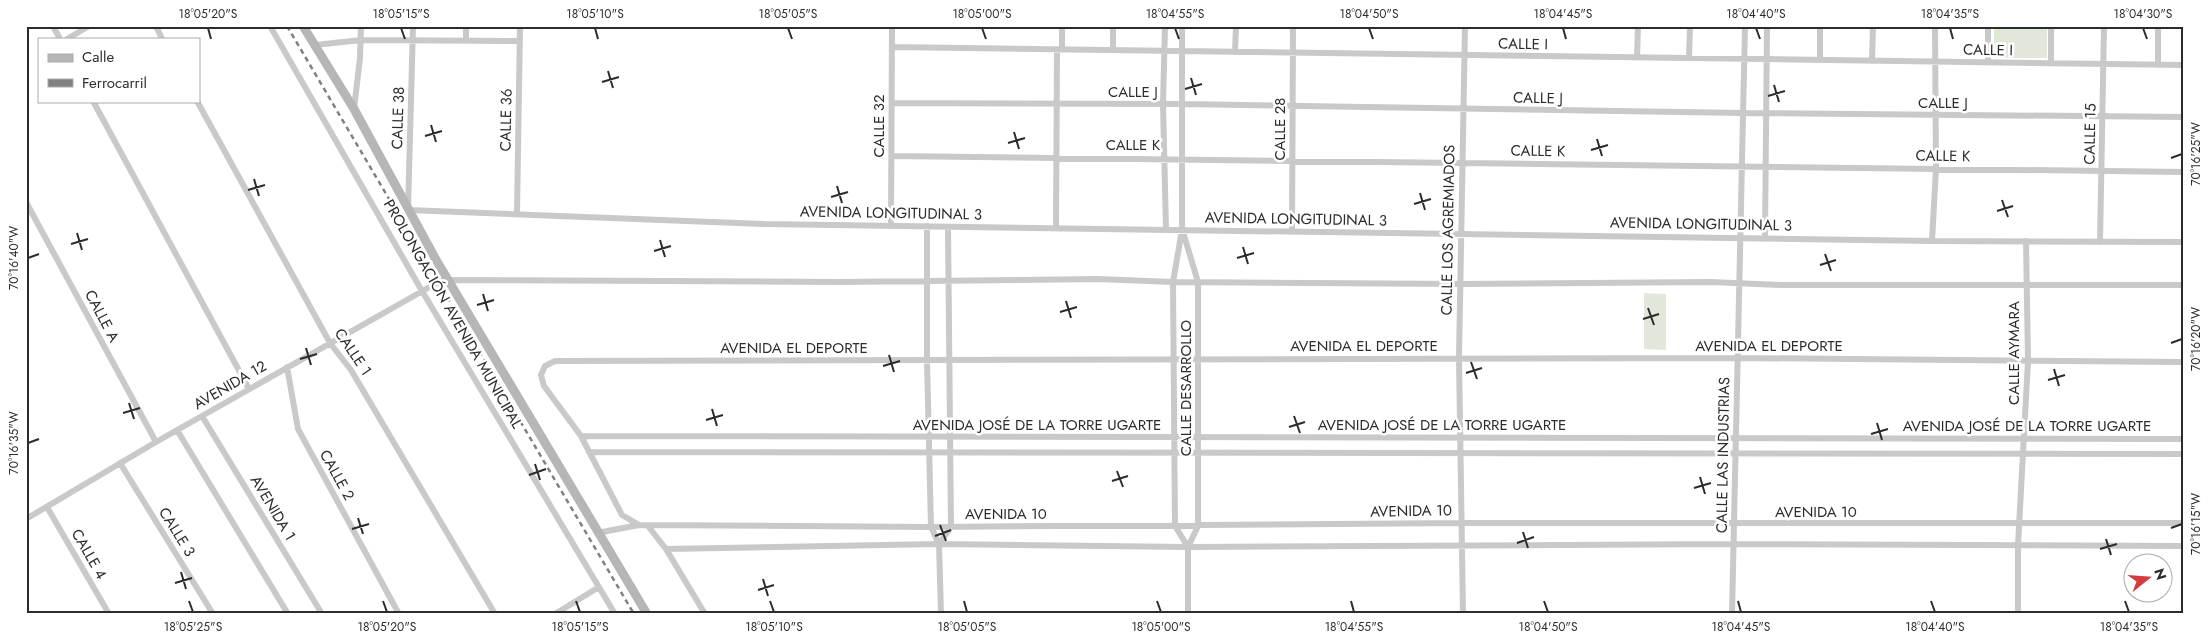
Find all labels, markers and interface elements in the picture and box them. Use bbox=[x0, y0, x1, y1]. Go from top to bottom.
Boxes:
text: 18°05'20"S bbox=[179, 5, 238, 23]
text: 18°05'15"S bbox=[372, 5, 430, 23]
text: 18°05'10"S bbox=[566, 5, 624, 23]
text: 18°05'05"S bbox=[759, 5, 818, 23]
text: 18°05'00"S bbox=[952, 5, 1012, 23]
text: 18°04'55"S bbox=[1146, 5, 1205, 23]
text: 18°04'50"S bbox=[1339, 5, 1399, 23]
text: 18°04'45"S bbox=[1534, 5, 1593, 23]
text: 18°04'40"S bbox=[1726, 5, 1786, 23]
text: 18°04'35"S bbox=[1921, 5, 1980, 23]
text: 18°04'30"S bbox=[2114, 5, 2173, 23]
street label: CALLE I bbox=[1498, 33, 1548, 55]
legend bbox=[38, 38, 200, 102]
street label: CALLE I bbox=[1963, 39, 2013, 61]
text: Calle bbox=[82, 46, 114, 68]
text: Ferrocarril bbox=[82, 72, 147, 94]
street label: CALLE J bbox=[1108, 81, 1158, 103]
street label: CALLE 38 bbox=[386, 86, 410, 150]
street label: CALLE J bbox=[1513, 87, 1563, 109]
street label: CALLE 36 bbox=[494, 88, 518, 152]
street label: CALLE J bbox=[1918, 92, 1968, 114]
street label: CALLE 32 bbox=[868, 95, 890, 157]
street label: CALLE 28 bbox=[1269, 98, 1291, 160]
street label: CALLE 15 bbox=[2078, 103, 2102, 165]
text: 70°16'25"W bbox=[2187, 122, 2205, 186]
street label: CALLE K bbox=[1106, 134, 1161, 156]
street label: CALLE K bbox=[1510, 140, 1566, 162]
street label: CALLE LOS AGREMIADOS bbox=[1436, 144, 1460, 316]
street label: CALLE K bbox=[1915, 145, 1971, 167]
street label: PROLONGACIÓN AVENIDA MUNICIPAL bbox=[378, 195, 528, 433]
street label: AVENIDA LONGITUDINAL 3 bbox=[800, 200, 982, 226]
street label: AVENIDA LONGITUDINAL 3 bbox=[1205, 206, 1387, 232]
street label: AVENIDA LONGITUDINAL 3 bbox=[1610, 211, 1792, 237]
text: 70°16'40"W bbox=[5, 226, 23, 290]
street label: CALLE A bbox=[79, 286, 125, 346]
street label: CALLE AYMARA bbox=[2003, 301, 2025, 405]
text: 70°16'20"W bbox=[2187, 307, 2205, 371]
street label: CALLE DESARROLLO bbox=[1175, 320, 1197, 456]
street label: CALLE 1 bbox=[329, 324, 377, 380]
street label: AVENIDA EL DEPORTE bbox=[1290, 335, 1438, 357]
street label: AVENIDA EL DEPORTE bbox=[1695, 335, 1843, 357]
street label: AVENIDA EL DEPORTE bbox=[720, 337, 868, 359]
street label: AVENIDA 12 bbox=[189, 355, 271, 415]
street label: CALLE LAS INDUSTRIAS bbox=[1711, 377, 1735, 533]
text: 70°16'35"W bbox=[5, 411, 23, 475]
street label: AVENIDA JOSÉ DE LA TORRE UGARTE bbox=[913, 414, 1161, 436]
street label: AVENIDA JOSÉ DE LA TORRE UGARTE bbox=[1318, 414, 1566, 436]
street label: AVENIDA JOSÉ DE LA TORRE UGARTE bbox=[1903, 415, 2151, 437]
street label: CALLE 2 bbox=[314, 446, 360, 504]
street label: AVENIDA 1 bbox=[245, 471, 301, 545]
text: 70°16'15"W bbox=[2187, 493, 2205, 555]
street label: AVENIDA 10 bbox=[1370, 499, 1452, 523]
street label: AVENIDA 10 bbox=[1775, 501, 1857, 523]
street label: CALLE 3 bbox=[153, 503, 201, 561]
street label: AVENIDA 10 bbox=[965, 503, 1047, 525]
street label: CALLE 4 bbox=[66, 525, 112, 584]
north arrow bbox=[2122, 552, 2172, 602]
text: N bbox=[2149, 566, 2172, 582]
text: 18°05'25"S bbox=[164, 618, 223, 636]
text: 18°05'20"S bbox=[358, 618, 417, 636]
text: 18°05'15"S bbox=[551, 618, 609, 636]
text: 18°05'10"S bbox=[745, 618, 803, 636]
text: 18°05'05"S bbox=[938, 618, 997, 636]
text: 18°05'00"S bbox=[1131, 618, 1191, 636]
text: 18°04'55"S bbox=[1325, 618, 1384, 636]
text: 18°04'50"S bbox=[1518, 618, 1578, 636]
text: 18°04'45"S bbox=[1712, 618, 1771, 636]
text: 18°04'40"S bbox=[1905, 618, 1965, 636]
text: 18°04'35"S bbox=[2100, 618, 2159, 636]

